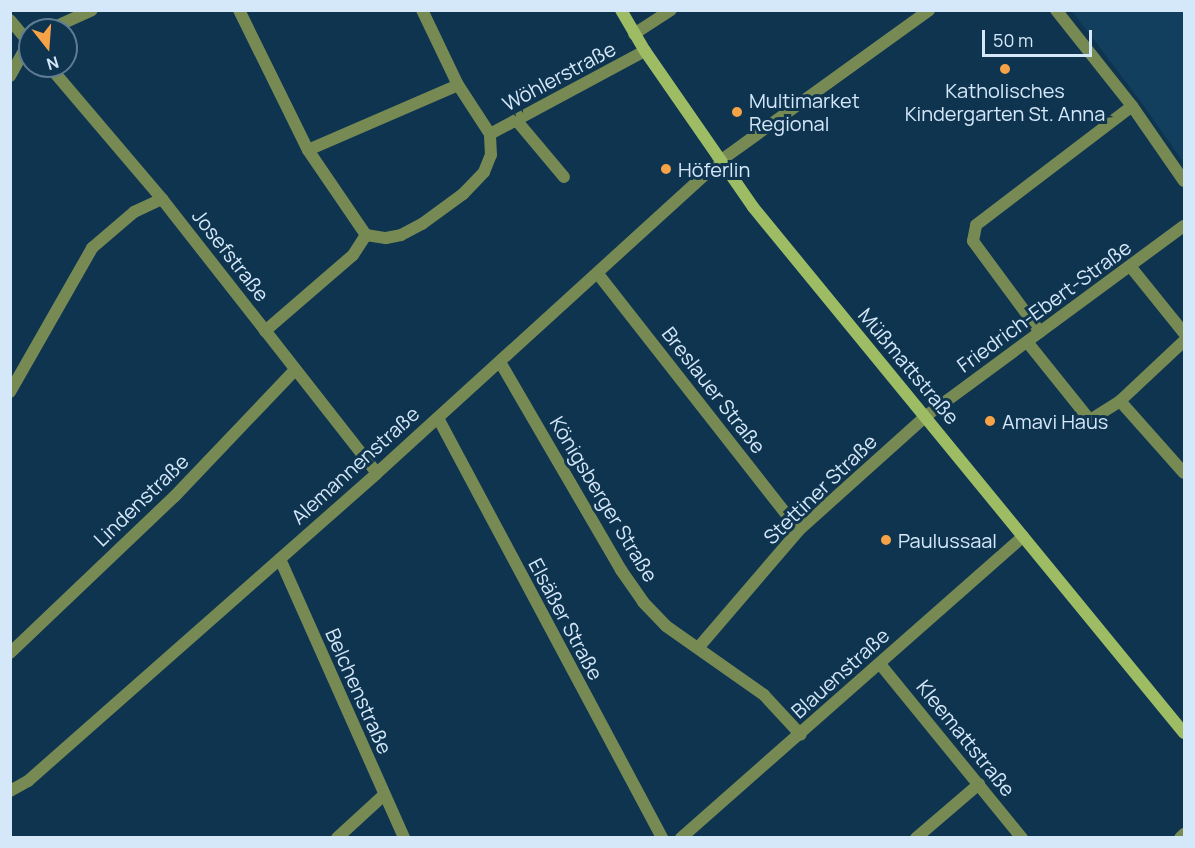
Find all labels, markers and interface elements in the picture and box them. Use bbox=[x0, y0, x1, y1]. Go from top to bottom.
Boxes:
north arrow bbox=[18, 18, 78, 78]
scale bar bbox=[985, 18, 1094, 56]
text: 50 m bbox=[993, 28, 1033, 52]
street label: Wöhlerstraße bbox=[498, 36, 620, 116]
text: N bbox=[44, 51, 61, 76]
marker: Katholisches Kindergarten St. Anna bbox=[998, 62, 1012, 76]
place label: Katholisches Kindergarten St. Anna bbox=[905, 78, 1105, 125]
place label: Multimarket Regional bbox=[749, 88, 860, 135]
marker: Multimarket Regional bbox=[730, 105, 744, 119]
place label: Höferlin bbox=[678, 157, 750, 181]
marker: Höferlin bbox=[659, 162, 673, 176]
street label: Josefstraße bbox=[188, 204, 274, 306]
street label: Friedrich-Ebert-Straße bbox=[952, 235, 1136, 377]
street label: Müßmattstraße bbox=[854, 303, 964, 429]
street label: Breslauer Straße bbox=[657, 322, 771, 458]
street label: Alemannenstraße bbox=[286, 401, 424, 529]
place label: Amavi Haus bbox=[1002, 409, 1108, 433]
street label: Königsberger Straße bbox=[545, 412, 663, 586]
marker: Amavi Haus bbox=[983, 414, 997, 428]
street label: Stettiner Straße bbox=[759, 429, 881, 549]
street label: Lindenstraße bbox=[89, 449, 193, 551]
place label: Paulussaal bbox=[898, 528, 997, 552]
marker: Paulussaal bbox=[879, 533, 893, 547]
street label: Elsäßer Straße bbox=[524, 554, 608, 684]
street label: Blauenstraße bbox=[786, 623, 894, 723]
street label: Belchenstraße bbox=[321, 624, 397, 758]
street label: Kleemattstraße bbox=[912, 675, 1020, 801]

